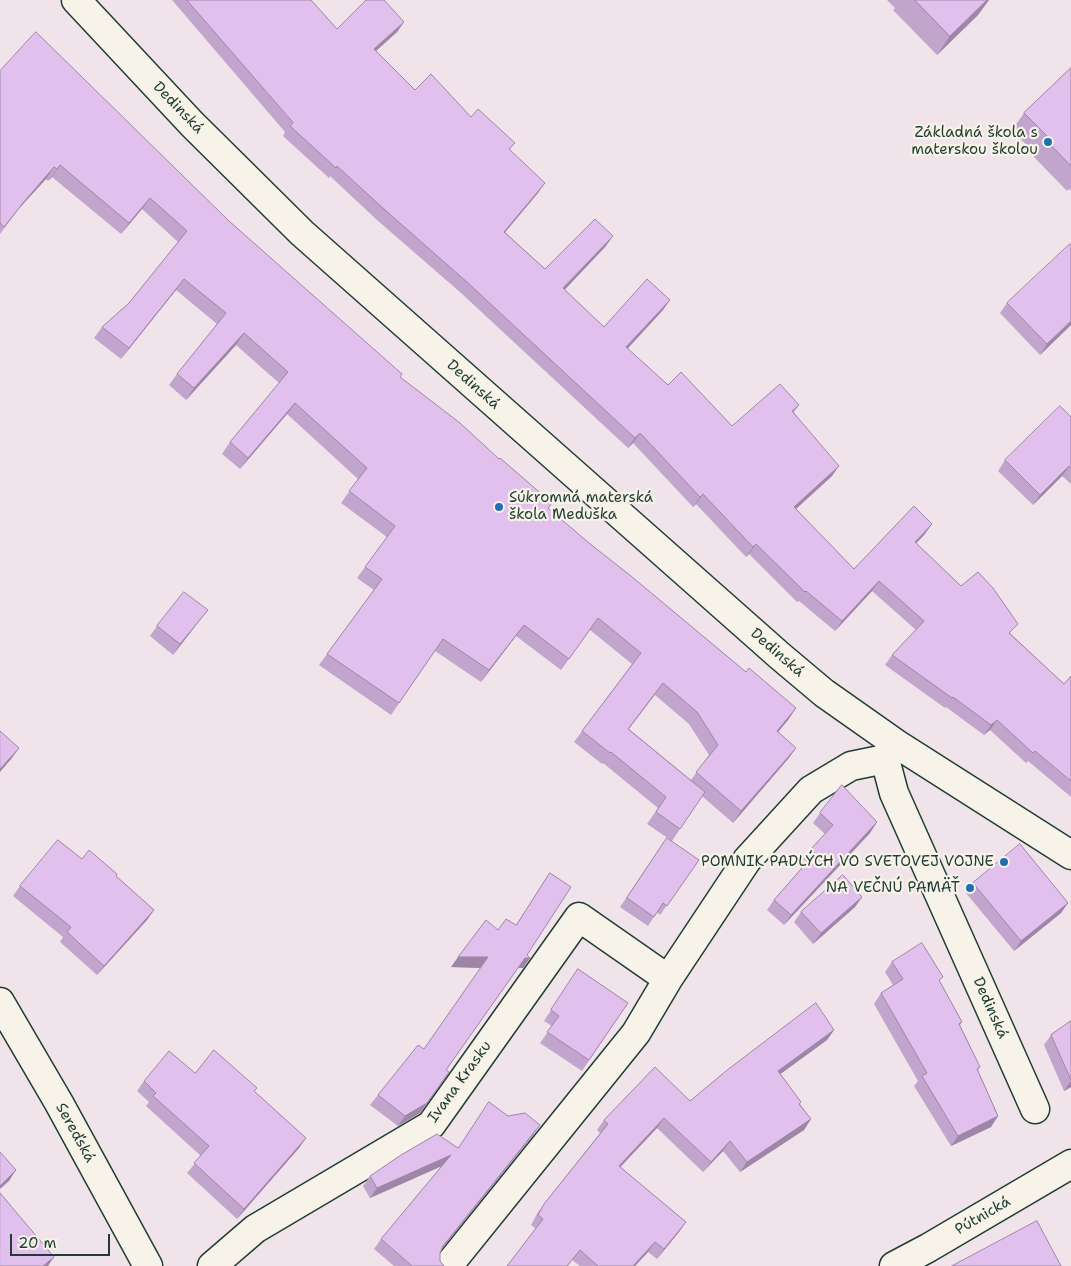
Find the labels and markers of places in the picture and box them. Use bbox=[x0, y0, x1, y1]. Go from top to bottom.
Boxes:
place label: Základná škola s materskou školou bbox=[911, 124, 1038, 159]
marker: Základná škola s materskou školou bbox=[1042, 136, 1054, 148]
place label: Súkromná materská škola Meduška bbox=[509, 489, 653, 524]
marker: Súkromná materská škola Meduška bbox=[493, 501, 505, 513]
place label: POMNIK PADLÝCH VO SVETOVEJ VOJNE bbox=[701, 853, 994, 871]
marker: POMNIK PADLÝCH VO SVETOVEJ VOJNE bbox=[998, 856, 1010, 868]
place label: NA VEČNÚ PAMÄŤ bbox=[826, 879, 960, 897]
marker: NA VEČNÚ PAMÄŤ bbox=[964, 882, 976, 894]

